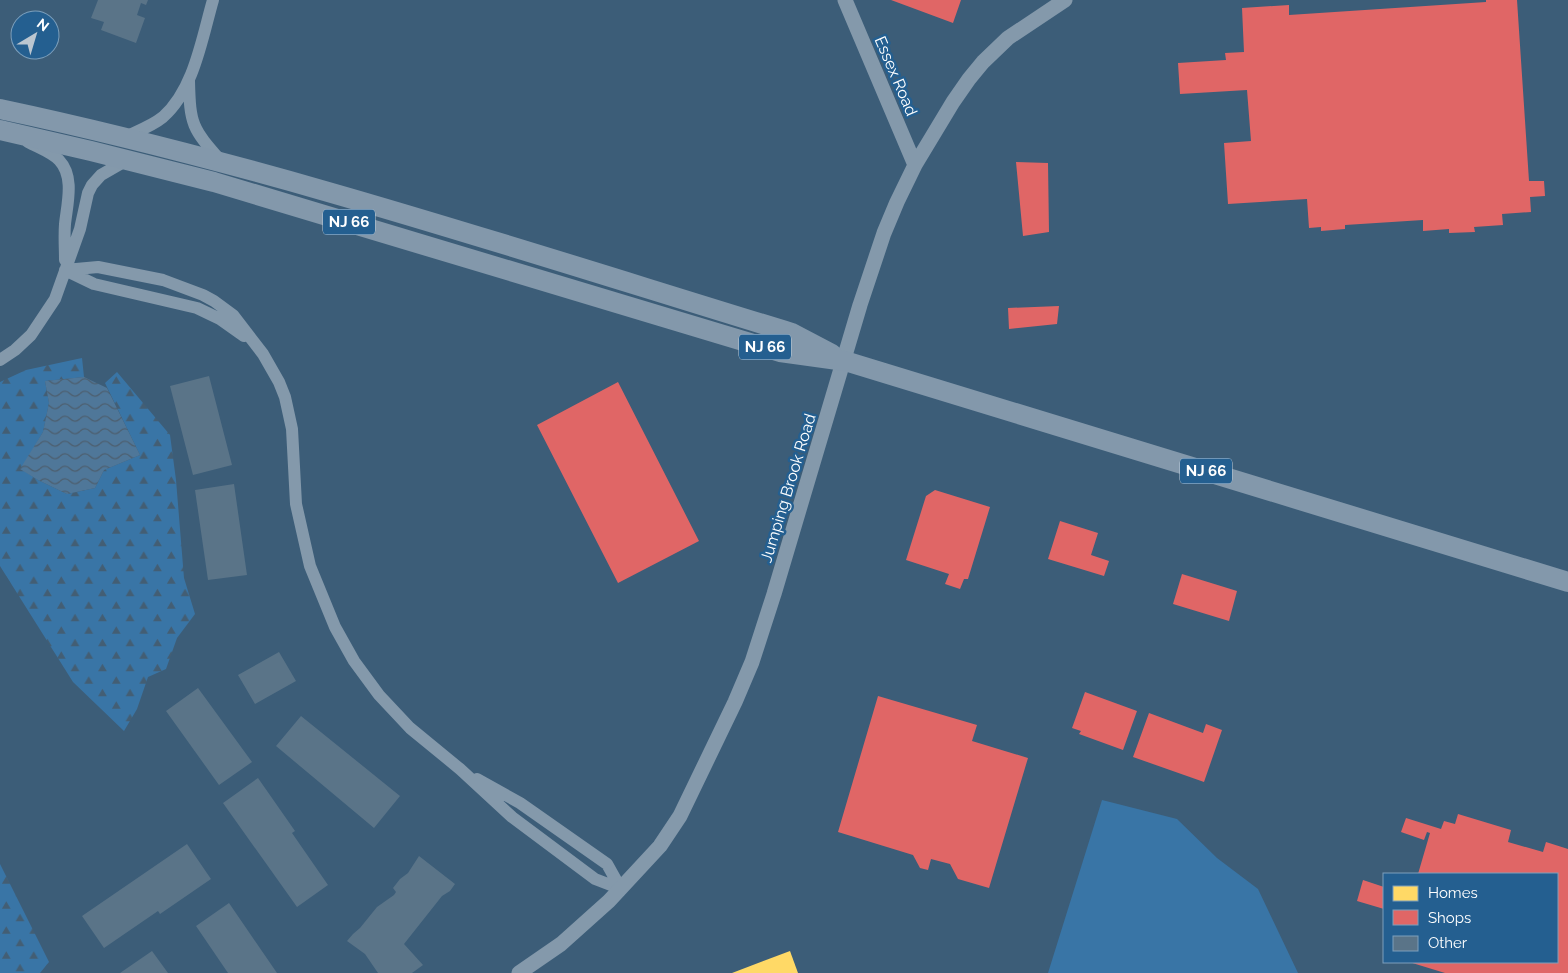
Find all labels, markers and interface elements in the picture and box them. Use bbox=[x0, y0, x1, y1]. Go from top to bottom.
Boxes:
north arrow bbox=[10, 10, 60, 60]
text: N bbox=[34, 15, 52, 34]
street label: Essex Road bbox=[871, 33, 921, 119]
road number: NJ 66 bbox=[323, 210, 375, 234]
road number: NJ 66 bbox=[739, 334, 791, 360]
street label: Jumping Brook Road bbox=[756, 411, 820, 565]
road number: NJ 66 bbox=[1180, 458, 1232, 484]
legend bbox=[1383, 873, 1558, 963]
text: Homes bbox=[1428, 884, 1478, 902]
text: Shops bbox=[1428, 909, 1471, 927]
text: Other bbox=[1428, 934, 1468, 952]

